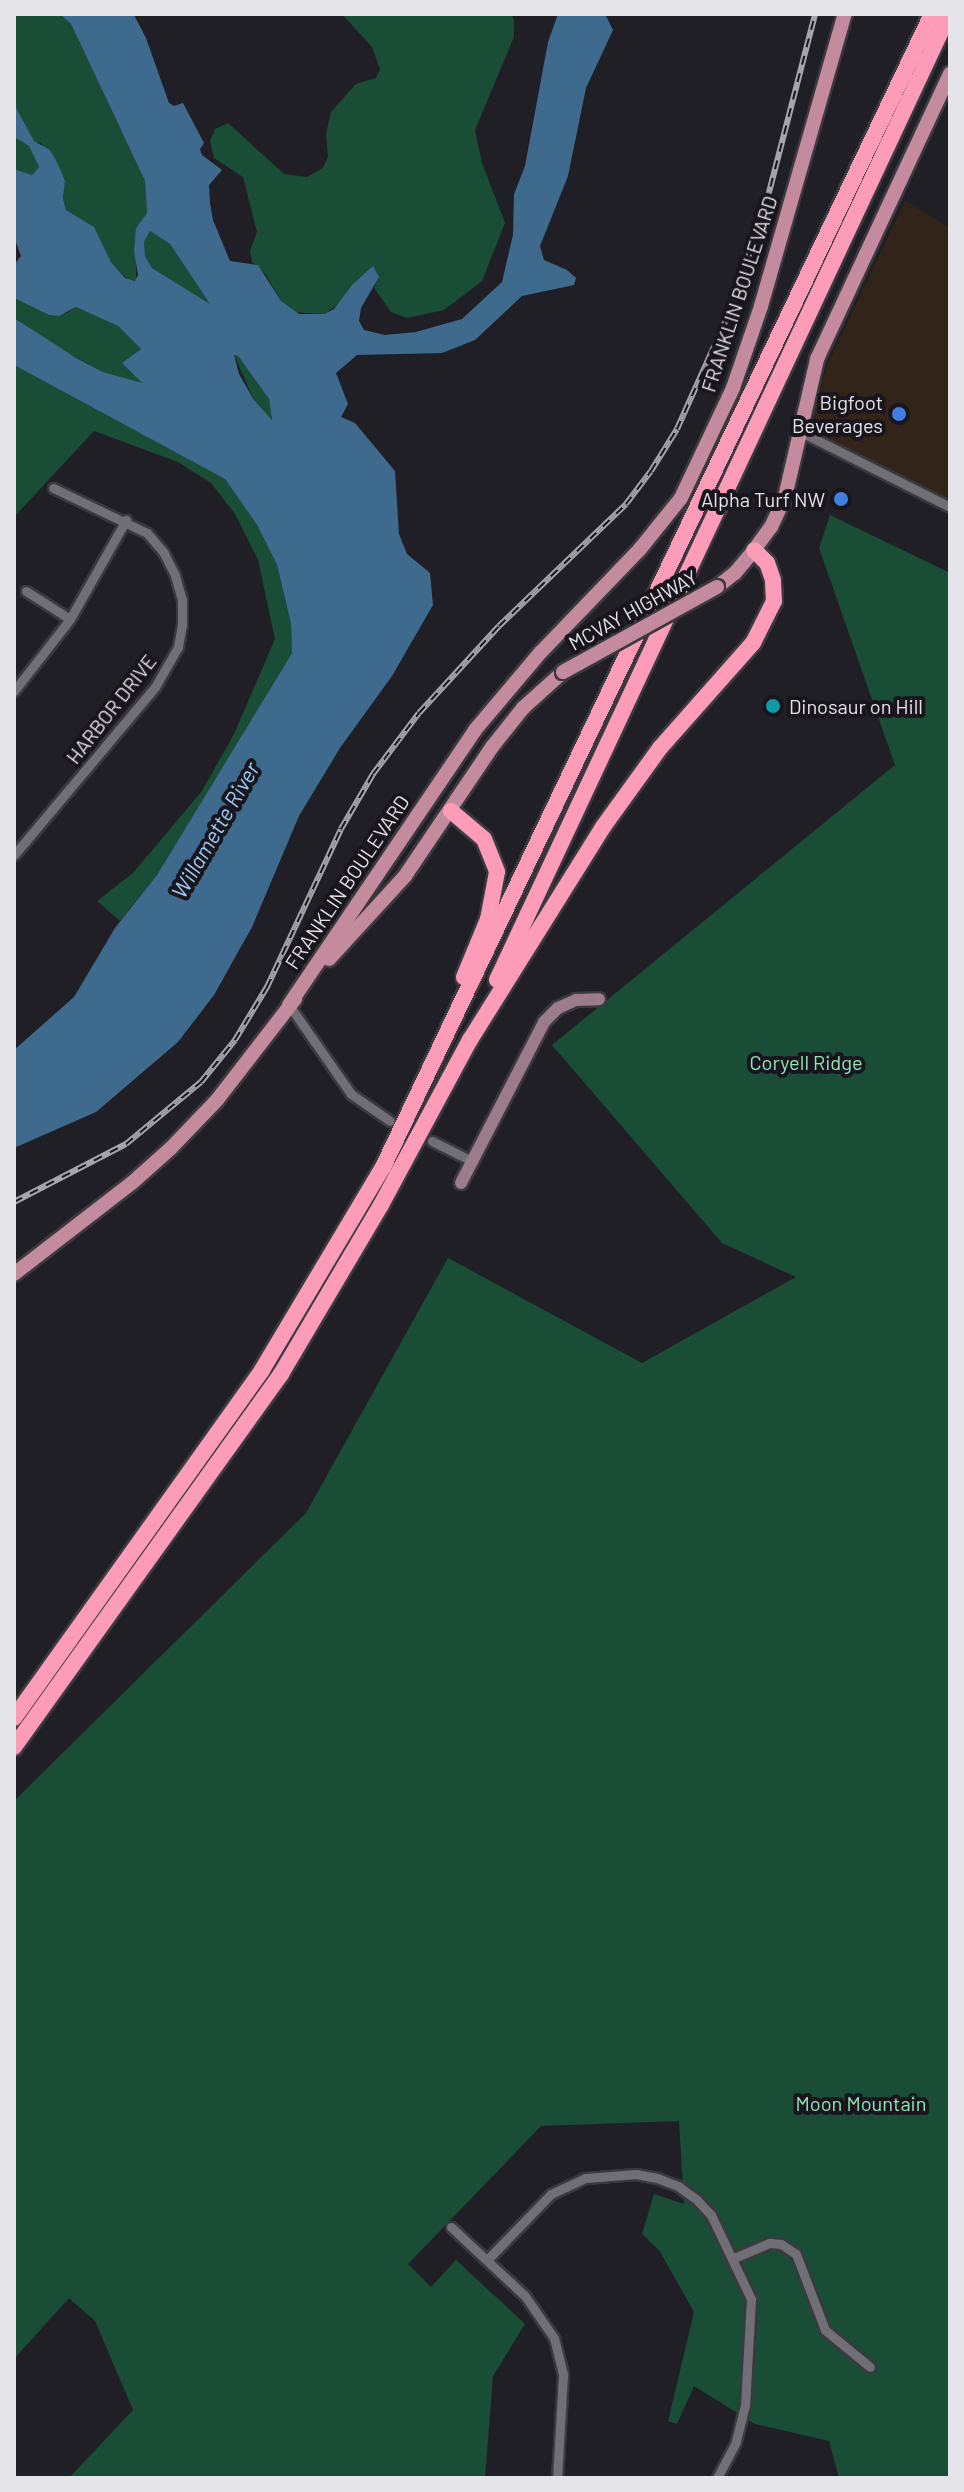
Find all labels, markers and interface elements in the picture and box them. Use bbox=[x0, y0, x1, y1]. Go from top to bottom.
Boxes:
street label: FRANKLIN BOULEVARD bbox=[696, 193, 782, 395]
place label: Bigfoot Beverages bbox=[792, 390, 883, 437]
marker: Bigfoot Beverages bbox=[890, 405, 908, 423]
place label: Alpha Turf NW bbox=[701, 487, 825, 511]
marker: Alpha Turf NW bbox=[832, 490, 850, 508]
street label: MCVAY HIGHWAY bbox=[564, 565, 702, 655]
street label: HARBOR DRIVE bbox=[61, 650, 161, 768]
place label: Dinosaur on Hill bbox=[789, 694, 923, 718]
marker: Dinosaur on Hill bbox=[764, 697, 782, 715]
water label: Willamette River bbox=[165, 757, 265, 903]
street label: FRANKLIN BOULEVARD bbox=[280, 790, 414, 974]
park label: Coryell Ridge bbox=[749, 1050, 863, 1074]
park label: Moon Mountain bbox=[796, 2091, 926, 2115]

